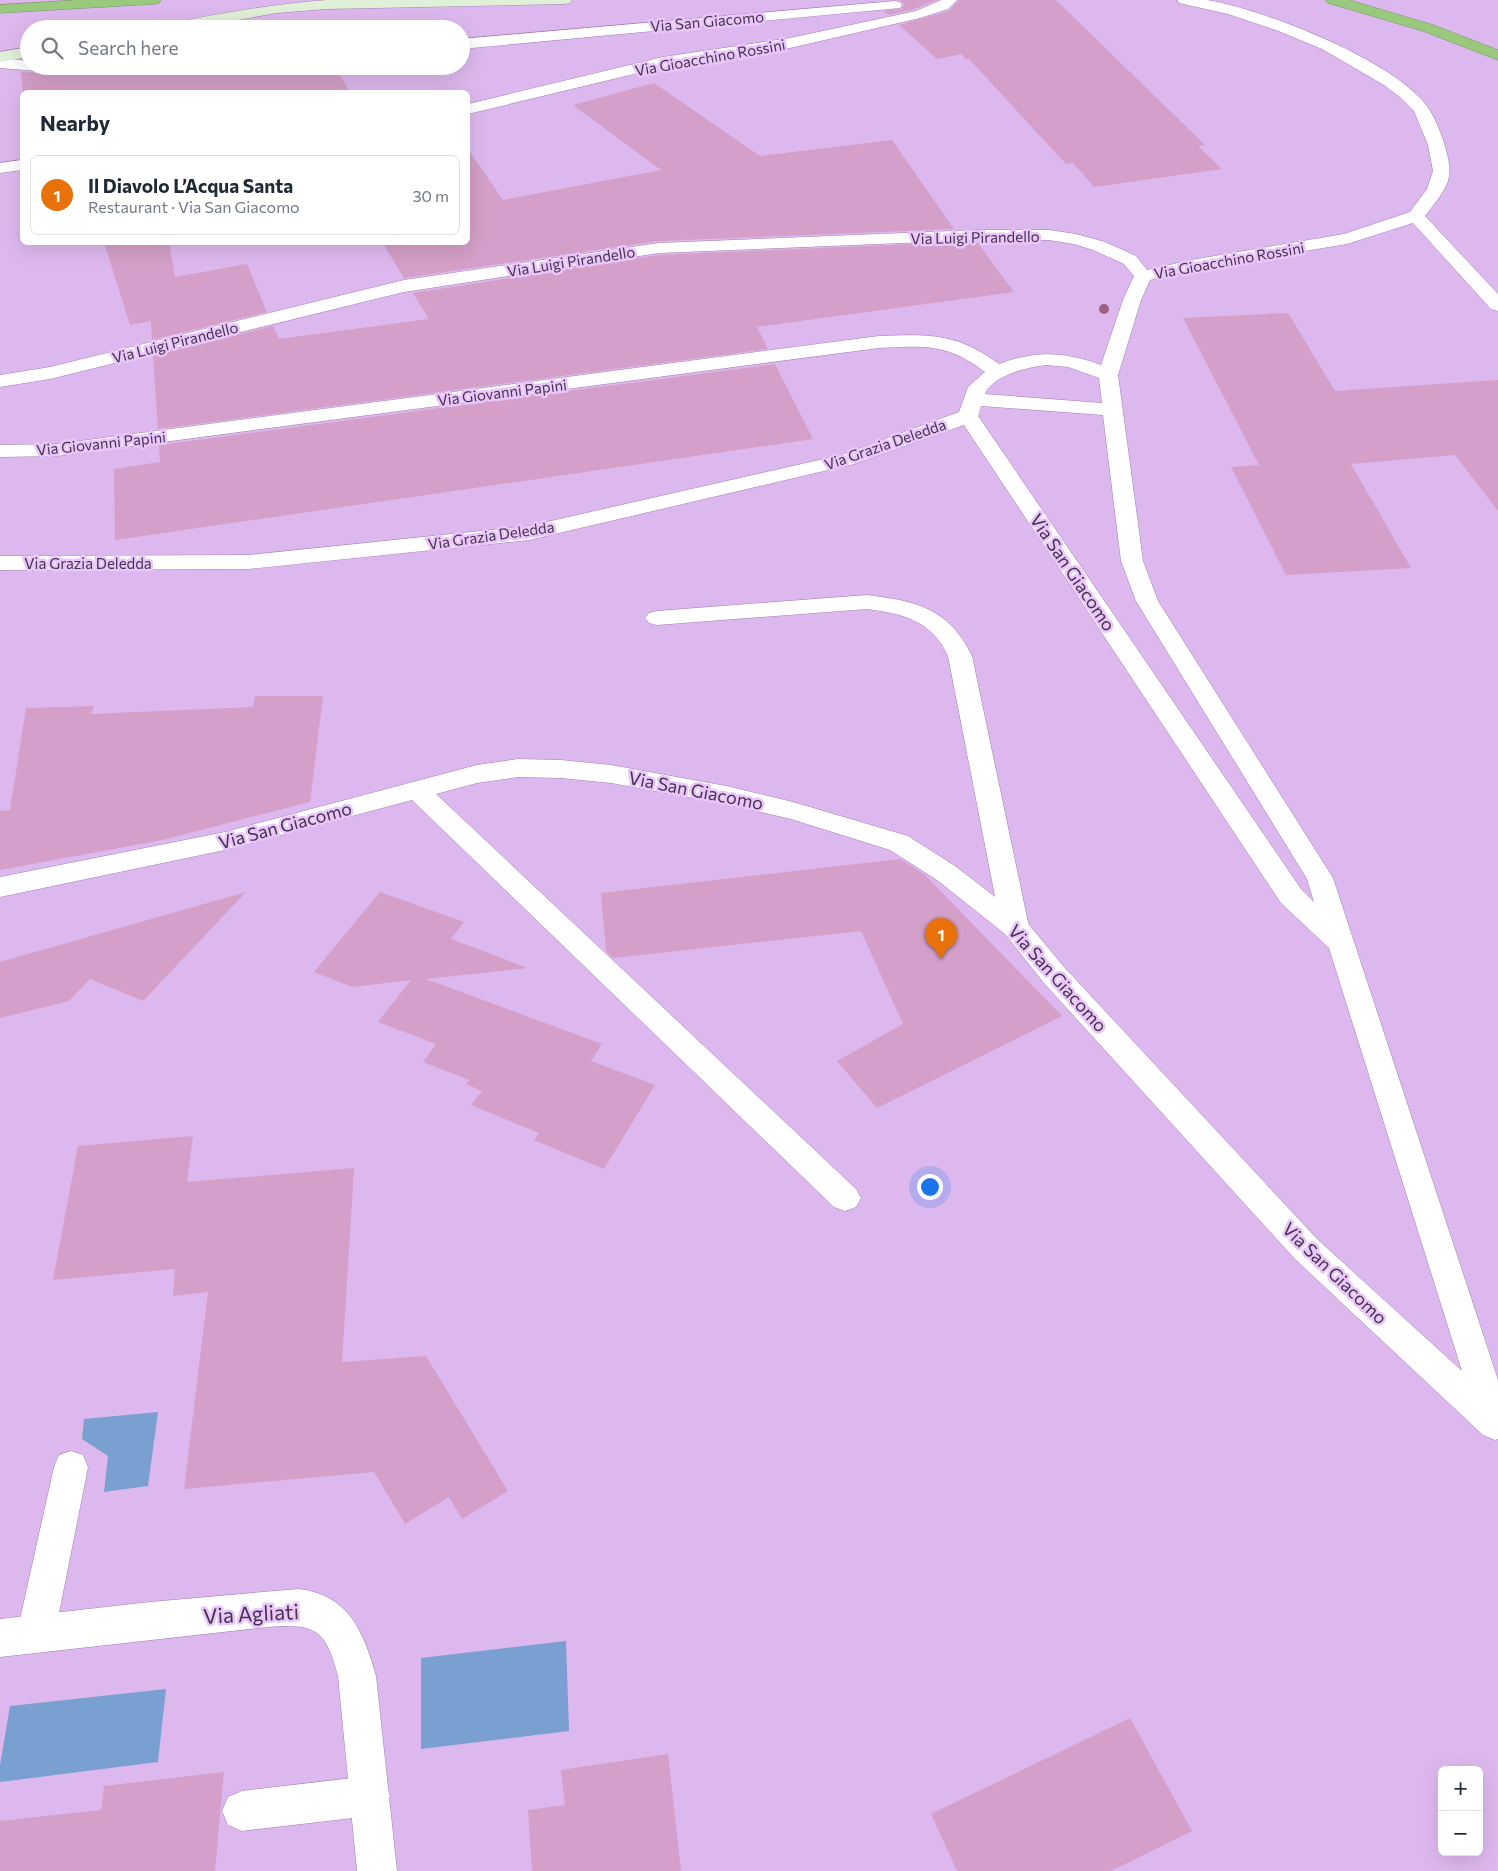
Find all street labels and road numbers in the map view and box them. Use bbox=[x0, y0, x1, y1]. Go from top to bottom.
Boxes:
street label: Via San Giacomo bbox=[649, 7, 765, 35]
street label: Via Gioacchino Rossini bbox=[633, 35, 787, 79]
street label: Via Luigi Pirandello bbox=[910, 227, 1040, 247]
street label: Via Gioacchino Rossini bbox=[1152, 238, 1306, 282]
street label: Via Luigi Pirandello bbox=[506, 242, 636, 280]
street label: Via Luigi Pirandello bbox=[110, 318, 240, 366]
street label: Via Giovanni Papini bbox=[436, 375, 568, 409]
street label: Via Grazia Deledda bbox=[822, 415, 948, 473]
street label: Via Giovanni Papini bbox=[35, 427, 167, 459]
street label: Via San Giacomo bbox=[1026, 509, 1120, 635]
street label: Via Grazia Deledda bbox=[427, 517, 555, 553]
street label: Via Grazia Deledda bbox=[24, 554, 152, 572]
street label: Via San Giacomo bbox=[627, 766, 765, 814]
street label: Via San Giacomo bbox=[216, 797, 354, 853]
street label: Via San Giacomo bbox=[1004, 920, 1112, 1036]
street label: Via San Giacomo bbox=[1278, 1218, 1392, 1328]
street label: Via Agliati bbox=[202, 1598, 300, 1628]

